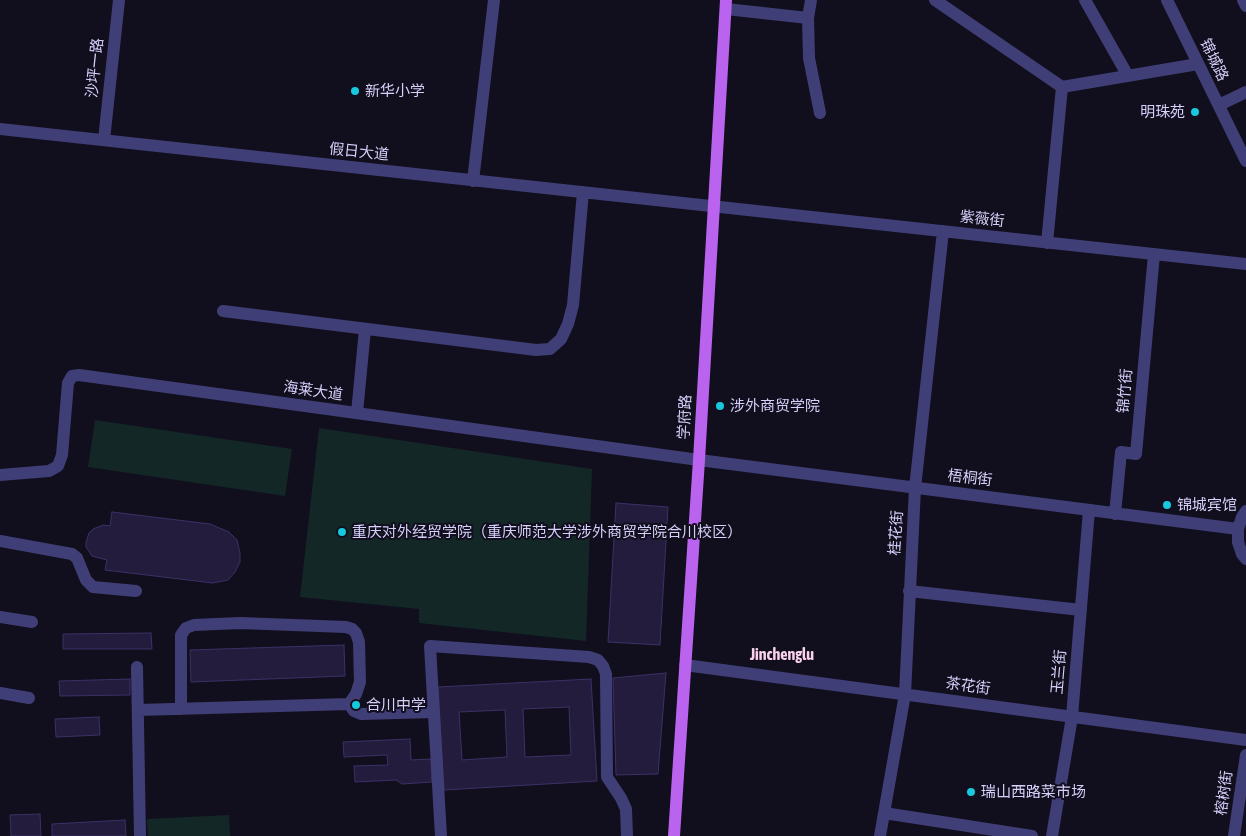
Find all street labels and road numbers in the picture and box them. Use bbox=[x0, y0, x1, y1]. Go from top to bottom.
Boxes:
street label: 锦城路 bbox=[1196, 36, 1232, 84]
street label: 沙坪一路 bbox=[83, 37, 107, 99]
street label: 假日大道 bbox=[328, 140, 390, 164]
street label: 紫薇街 bbox=[959, 208, 1005, 230]
street label: 锦竹街 bbox=[1114, 368, 1136, 414]
street label: 海莱大道 bbox=[282, 378, 344, 404]
street label: 学府路 bbox=[675, 394, 695, 440]
street label: 梧桐街 bbox=[947, 466, 993, 490]
street label: 桂花街 bbox=[885, 510, 907, 556]
street label: 玉兰街 bbox=[1048, 649, 1070, 695]
street label: 茶花街 bbox=[944, 674, 992, 698]
street label: 榕树街 bbox=[1212, 769, 1236, 817]

